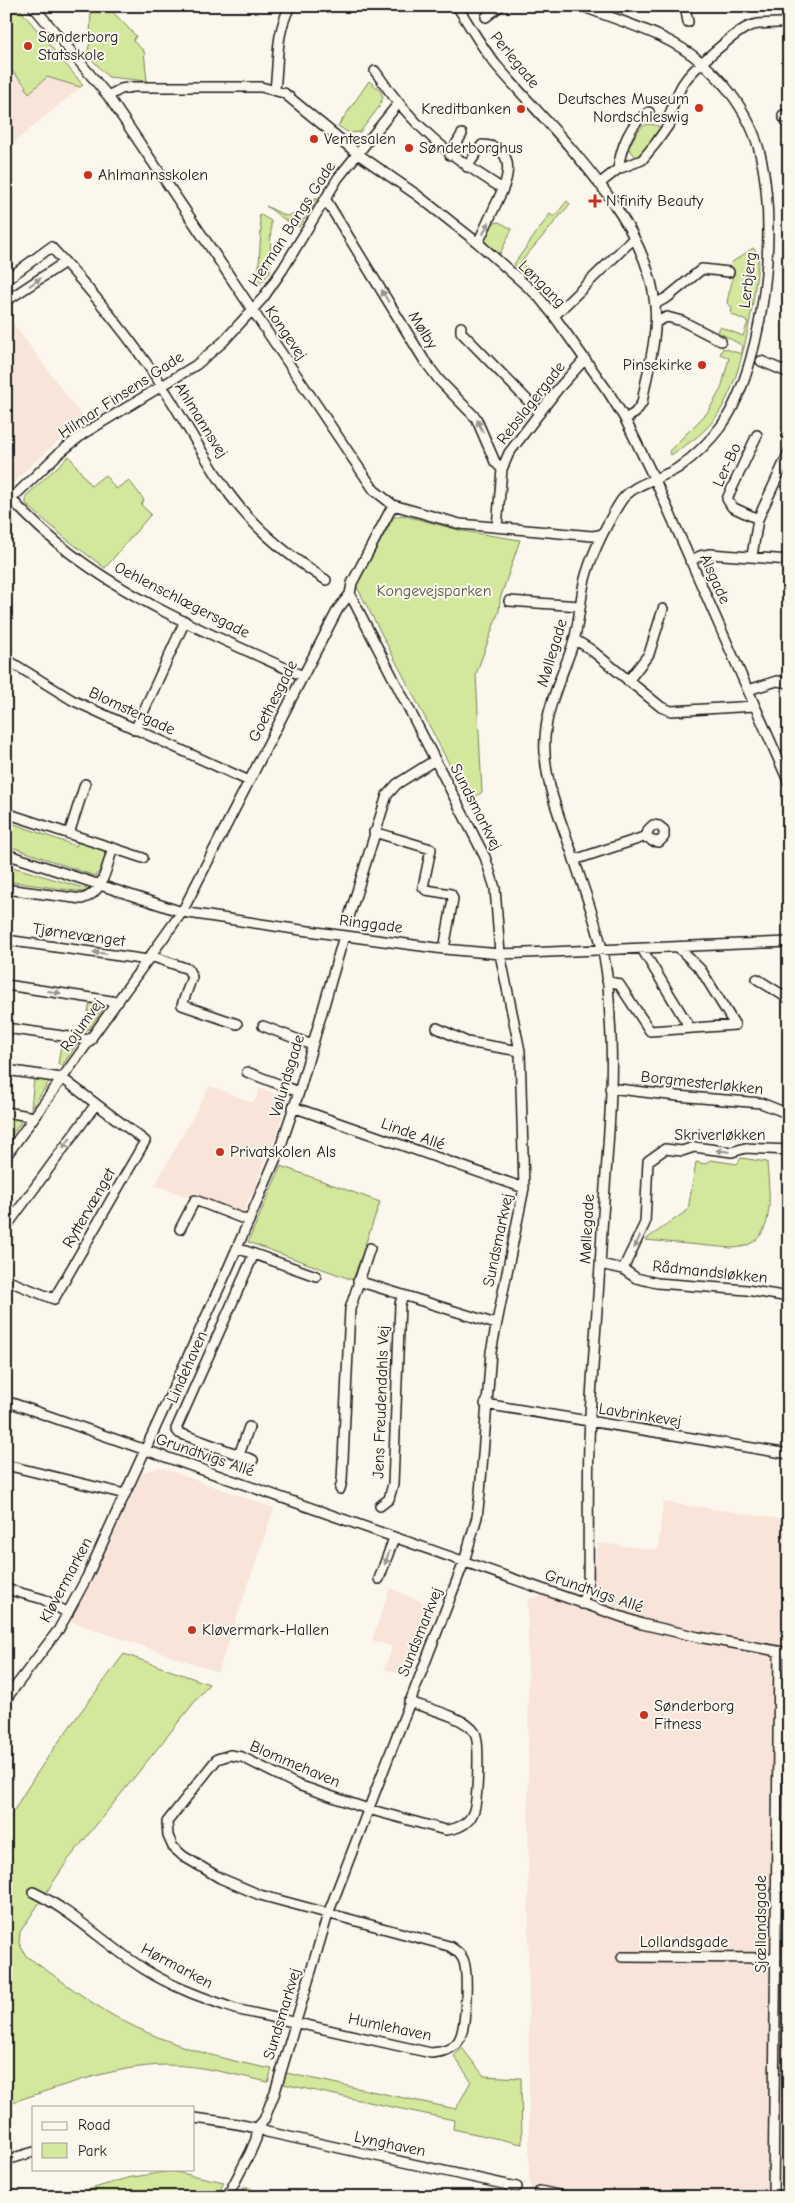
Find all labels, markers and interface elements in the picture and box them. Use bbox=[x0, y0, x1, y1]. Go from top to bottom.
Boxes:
place label: Sønderborg Statsskole bbox=[38, 28, 118, 64]
street label: Perlegade bbox=[487, 28, 543, 92]
marker: Sønderborg Statsskole bbox=[22, 40, 34, 52]
place label: Deutsches Museum Nordschleswig bbox=[558, 90, 689, 126]
place label: Kreditbanken bbox=[421, 100, 511, 118]
marker: Deutsches Museum Nordschleswig bbox=[693, 102, 705, 114]
marker: Kreditbanken bbox=[515, 103, 527, 115]
place label: Ventesalen bbox=[324, 130, 396, 148]
marker: Ventesalen bbox=[308, 133, 320, 145]
place label: Sønderborghus bbox=[419, 139, 523, 157]
marker: Sønderborghus bbox=[403, 142, 415, 154]
street label: Herman Bangs Gade bbox=[245, 158, 339, 290]
place label: Ahlmannsskolen bbox=[98, 166, 208, 184]
marker: Ahlmannsskolen bbox=[82, 169, 94, 181]
place label: N'finity Beauty bbox=[606, 192, 704, 210]
marker: N'finity Beauty bbox=[588, 194, 602, 208]
one-way arrow bbox=[482, 221, 490, 235]
street label: Lerbjerg bbox=[736, 251, 760, 309]
street label: Løngang bbox=[515, 257, 569, 311]
one-way arrow bbox=[29, 277, 42, 286]
one-way arrow bbox=[380, 289, 389, 302]
street label: Kongevej bbox=[262, 303, 310, 363]
street label: Mølby bbox=[405, 308, 442, 353]
street label: Hilmar Finsens Gade bbox=[55, 348, 187, 442]
place label: Pinsekirke bbox=[623, 356, 692, 374]
street label: Rebslagergade bbox=[493, 358, 569, 448]
marker: Pinsekirke bbox=[696, 359, 708, 371]
street label: Ahlmannsvej bbox=[171, 379, 231, 461]
one-way arrow bbox=[475, 419, 483, 433]
street label: Ler-Bo bbox=[709, 440, 745, 490]
street label: Alsgade bbox=[696, 551, 734, 607]
street label: Oehlenschlægersgade bbox=[111, 558, 253, 642]
park label: Kongevejsparken bbox=[377, 582, 491, 600]
street label: Møllegade bbox=[533, 617, 571, 689]
street label: Goethesgade bbox=[245, 657, 301, 745]
street label: Blomstergade bbox=[86, 683, 178, 739]
street label: Sundsmarkvej bbox=[446, 761, 506, 853]
street label: Ringgade bbox=[338, 911, 404, 937]
street label: Tjørnevænget bbox=[32, 920, 127, 950]
one-way arrow bbox=[91, 949, 107, 957]
one-way arrow bbox=[47, 988, 63, 996]
street label: Rojumvej bbox=[57, 995, 107, 1055]
street label: Vølundsgade bbox=[266, 1033, 308, 1119]
street label: Borgmesterløkken bbox=[640, 1068, 764, 1098]
street label: Linde Allé bbox=[379, 1114, 447, 1154]
street label: Skriverløkken bbox=[674, 1126, 766, 1144]
one-way arrow bbox=[62, 1136, 72, 1150]
place label: Privatskolen Als bbox=[230, 1143, 336, 1161]
marker: Privatskolen Als bbox=[214, 1146, 226, 1158]
one-way arrow bbox=[715, 1147, 731, 1155]
street label: Ryttervænget bbox=[59, 1165, 119, 1251]
street label: Sundsmarkvej bbox=[479, 1192, 517, 1288]
street label: Møllegade bbox=[576, 1194, 598, 1264]
one-way arrow bbox=[632, 1235, 640, 1249]
street label: Rådmandsløkken bbox=[652, 1257, 768, 1287]
street label: Jens Freudendahls Vej bbox=[369, 1325, 393, 1479]
street label: Lindehaven bbox=[163, 1328, 211, 1406]
street label: Lavbrinkevej bbox=[597, 1400, 683, 1430]
street label: Grundtvigs Allé bbox=[153, 1430, 257, 1480]
street label: Kløvermarken bbox=[36, 1534, 96, 1626]
one-way arrow bbox=[382, 1551, 390, 1566]
street label: Grundtvigs Allé bbox=[542, 1566, 646, 1616]
street label: Sundsmarkvej bbox=[394, 1585, 446, 1679]
place label: Kløvermark-Hallen bbox=[202, 1621, 329, 1639]
marker: Kløvermark-Hallen bbox=[186, 1624, 198, 1636]
place label: Sønderborg Fitness bbox=[654, 1697, 734, 1733]
marker: Sønderborg Fitness bbox=[638, 1709, 650, 1721]
street label: Blommehaven bbox=[247, 1737, 343, 1791]
street label: Sjællandsgade bbox=[752, 1875, 770, 1973]
street label: Lollandsgade bbox=[640, 1933, 728, 1951]
street label: Hørmarken bbox=[138, 1940, 216, 1992]
street label: Sundsmarkvej bbox=[260, 1966, 304, 2062]
street label: Humlehaven bbox=[347, 2009, 433, 2045]
legend bbox=[32, 2106, 195, 2170]
text: Road bbox=[78, 2116, 110, 2134]
street label: Lynghaven bbox=[353, 2128, 427, 2160]
text: Park bbox=[78, 2142, 107, 2160]

